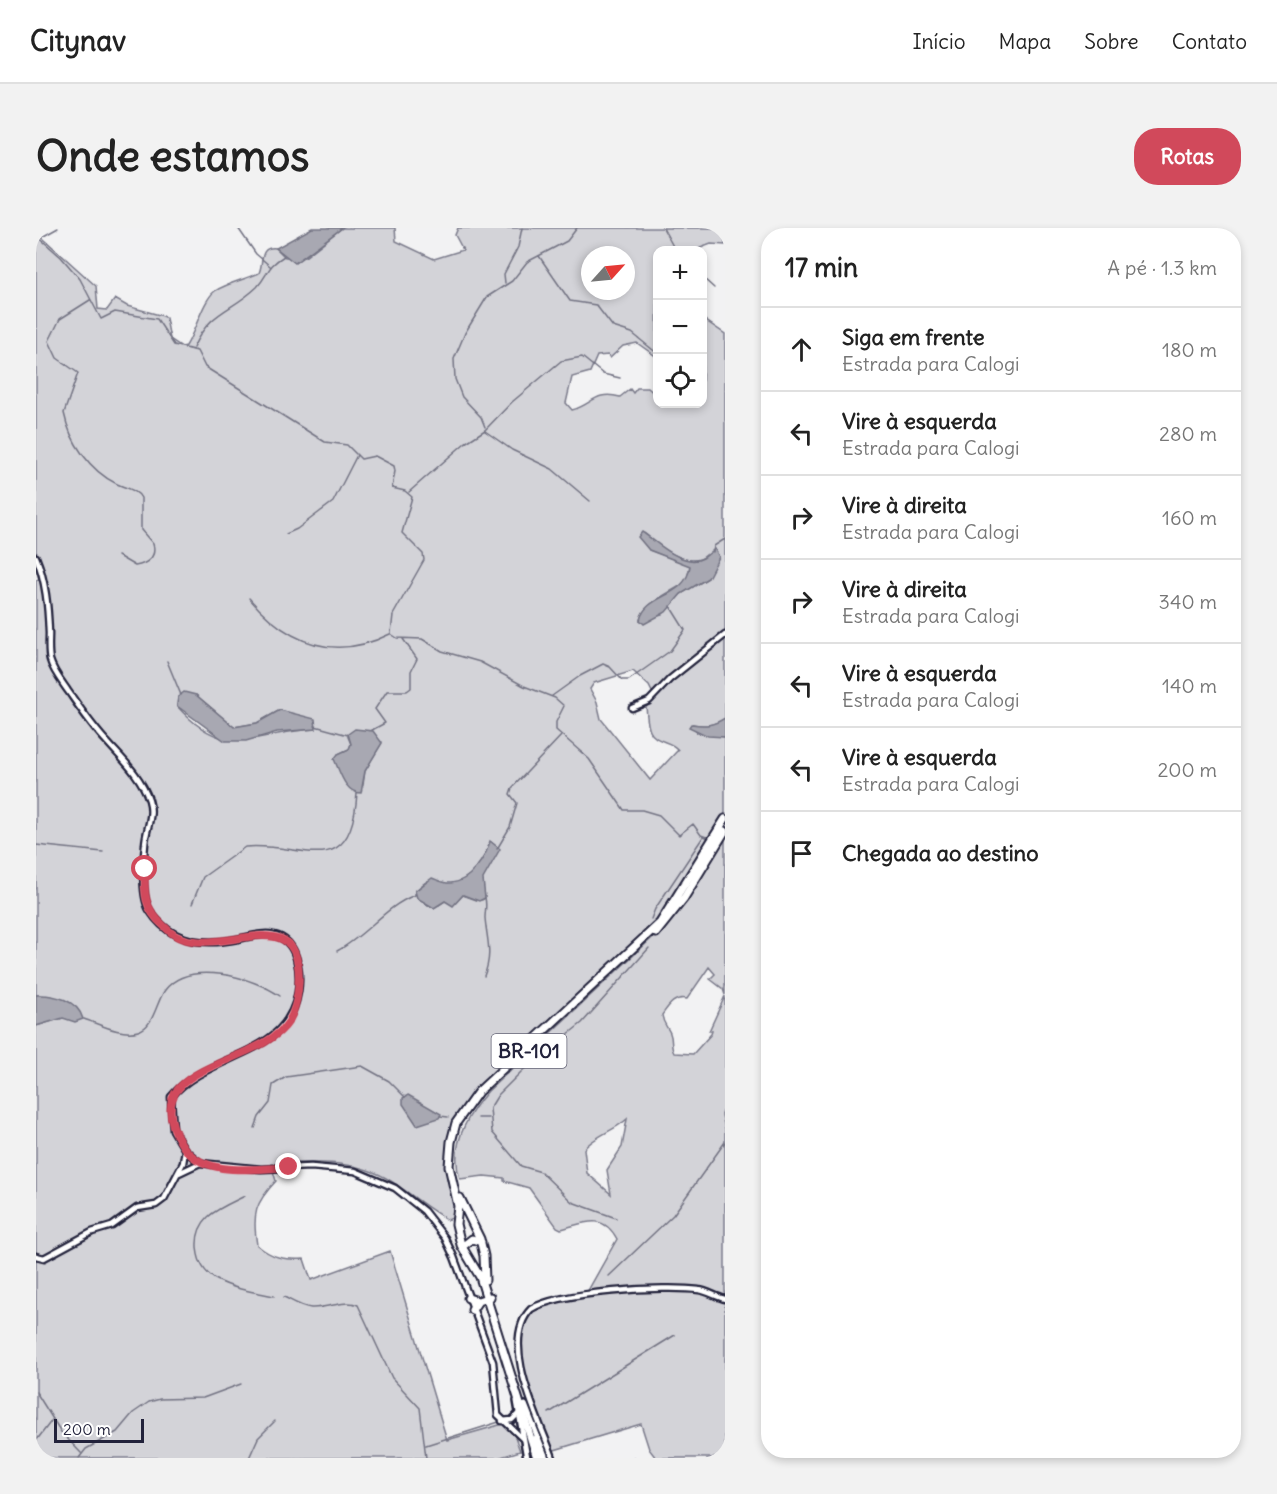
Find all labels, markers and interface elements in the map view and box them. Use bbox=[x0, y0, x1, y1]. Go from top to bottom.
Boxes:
text: Citynav bbox=[30, 23, 126, 59]
text: Início bbox=[912, 28, 966, 55]
text: Mapa bbox=[999, 28, 1051, 55]
text: Sobre bbox=[1084, 28, 1139, 55]
text: Contato bbox=[1172, 28, 1247, 55]
button: Rotas bbox=[1134, 128, 1241, 185]
text: Onde estamos bbox=[36, 130, 309, 182]
north arrow bbox=[581, 246, 635, 300]
map controls bbox=[653, 246, 707, 408]
button: + bbox=[653, 246, 707, 300]
text: 17 min bbox=[785, 251, 858, 284]
text: A pé · 1.3 km bbox=[1107, 255, 1217, 280]
button: − bbox=[653, 300, 707, 354]
text: Siga em frente bbox=[842, 323, 985, 351]
icon: ahead bbox=[785, 333, 818, 366]
text: 180 m bbox=[1162, 337, 1217, 362]
text: Estrada para Calogi bbox=[842, 351, 1020, 376]
button: locate bbox=[653, 354, 707, 408]
text: Vire à esquerda bbox=[842, 407, 997, 435]
icon: left bbox=[785, 417, 818, 450]
text: 280 m bbox=[1159, 421, 1217, 446]
text: Estrada para Calogi bbox=[842, 435, 1020, 460]
text: Vire à direita bbox=[842, 491, 967, 519]
icon: right bbox=[785, 501, 818, 534]
text: 160 m bbox=[1162, 505, 1217, 530]
text: Estrada para Calogi bbox=[842, 519, 1020, 544]
text: Vire à direita bbox=[842, 575, 967, 603]
icon: right bbox=[785, 585, 818, 618]
text: 340 m bbox=[1159, 589, 1217, 614]
text: Estrada para Calogi bbox=[842, 603, 1020, 628]
text: Vire à esquerda bbox=[842, 659, 997, 687]
icon: left bbox=[785, 669, 818, 702]
text: 140 m bbox=[1162, 673, 1217, 698]
text: Estrada para Calogi bbox=[842, 687, 1020, 712]
text: Vire à esquerda bbox=[842, 743, 997, 771]
icon: left bbox=[785, 753, 818, 786]
text: 200 m bbox=[1157, 757, 1217, 782]
text: Estrada para Calogi bbox=[842, 771, 1020, 796]
icon: arrive bbox=[785, 837, 818, 870]
text: Chegada ao destino bbox=[842, 839, 1039, 867]
route start bbox=[131, 855, 157, 881]
road number: BR-101 bbox=[492, 1034, 566, 1068]
route end bbox=[275, 1153, 301, 1179]
scale bar bbox=[54, 1416, 144, 1444]
text: 200 m bbox=[63, 1419, 111, 1439]

